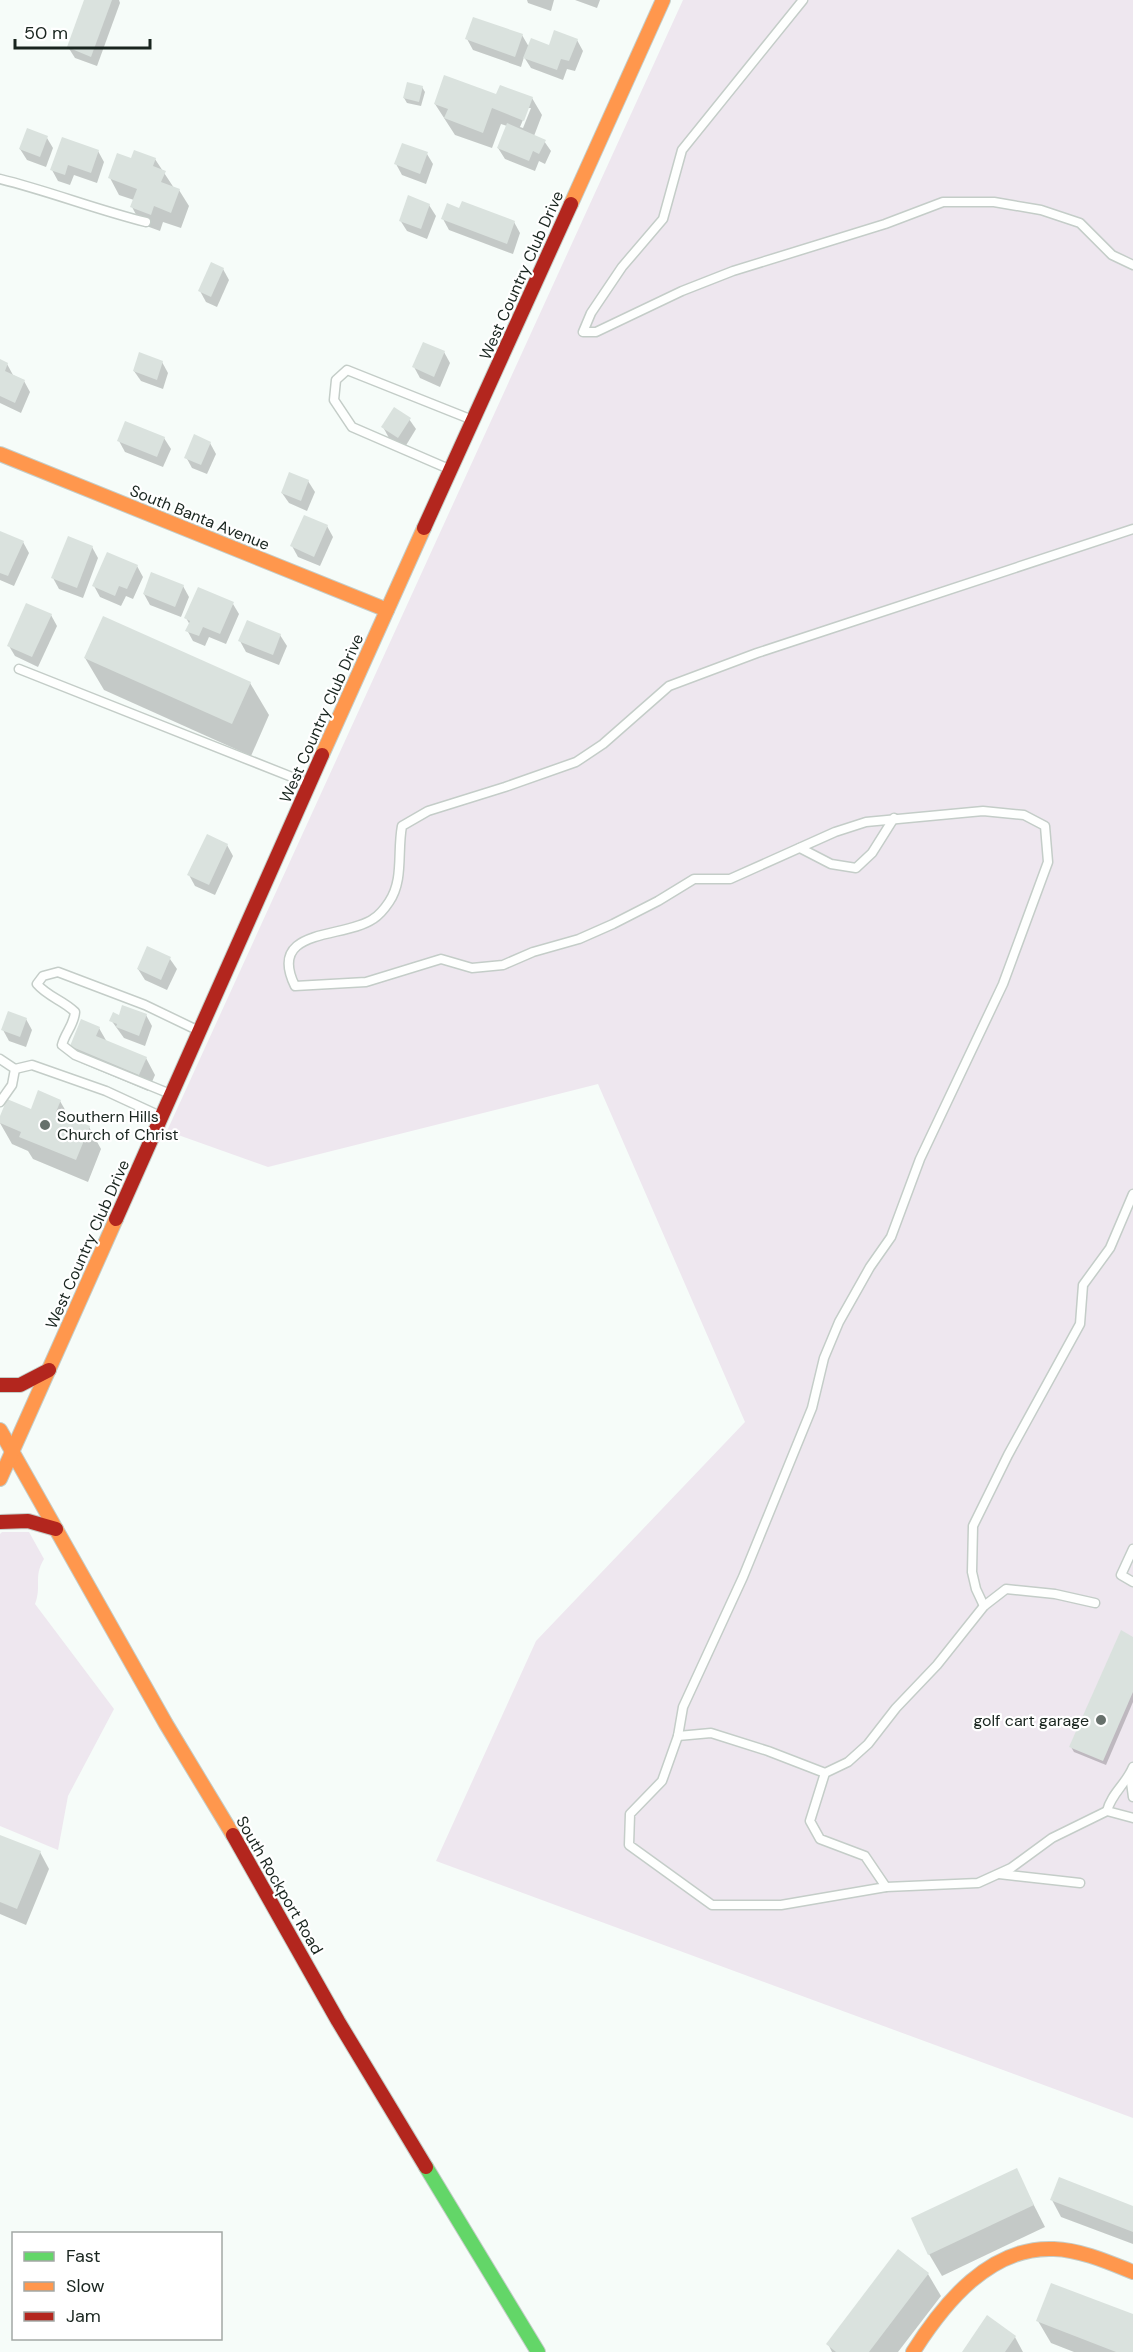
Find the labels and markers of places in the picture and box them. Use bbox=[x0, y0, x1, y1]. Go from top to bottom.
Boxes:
place label: Southern Hills Church of Christ bbox=[57, 1106, 179, 1145]
marker: Southern Hills Church of Christ bbox=[38, 1118, 52, 1132]
place label: golf cart garage bbox=[973, 1710, 1089, 1731]
marker: golf cart garage bbox=[1094, 1713, 1108, 1727]

